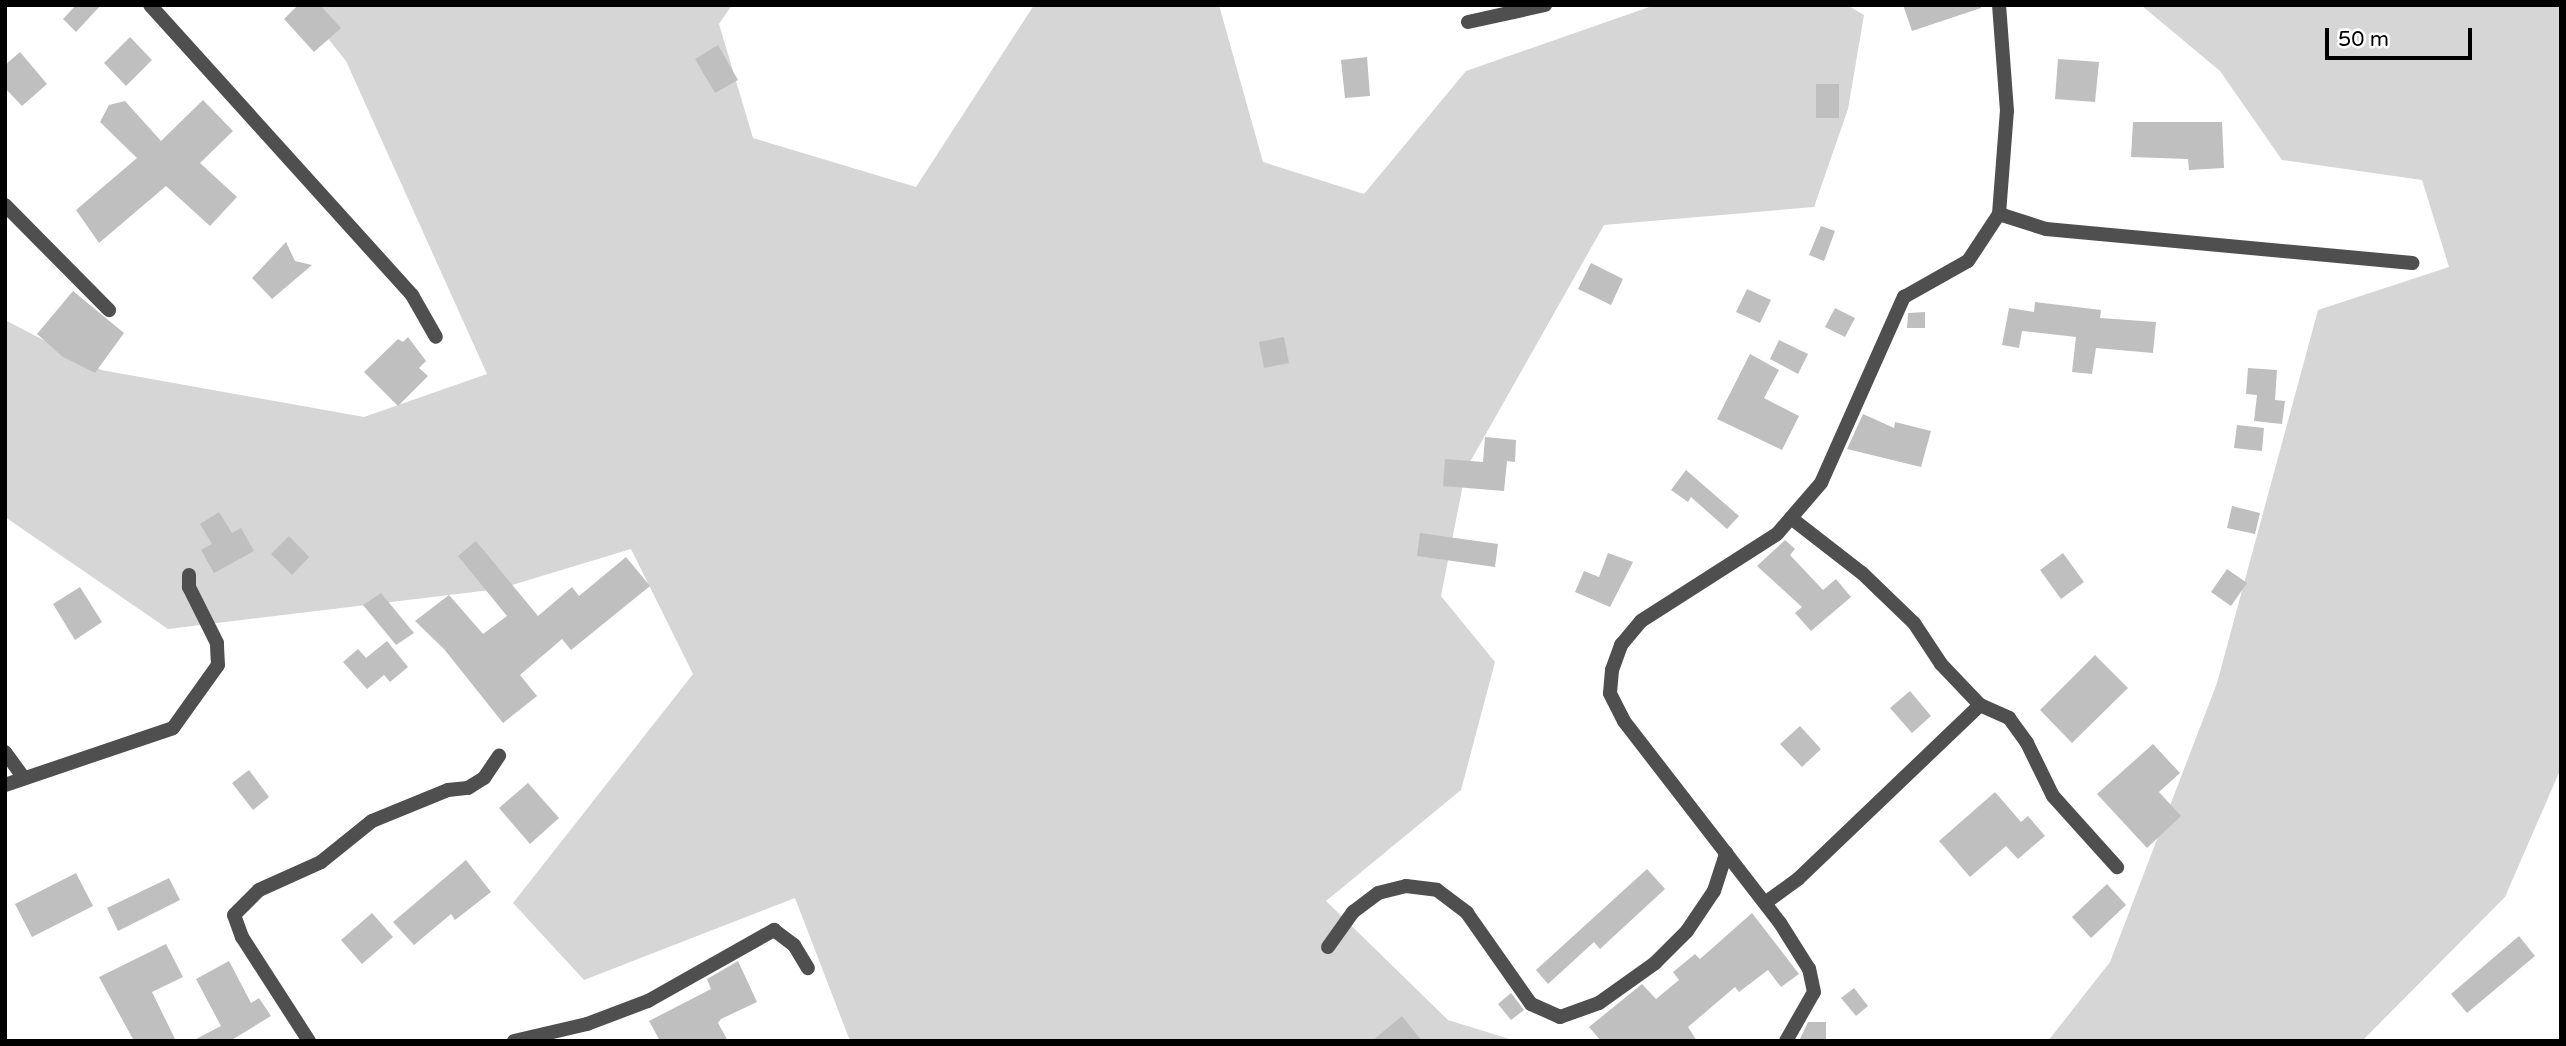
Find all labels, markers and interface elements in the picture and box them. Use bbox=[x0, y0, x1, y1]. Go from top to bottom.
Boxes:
scale bar bbox=[2328, 14, 2475, 58]
text: 50 m bbox=[2338, 27, 2389, 52]

